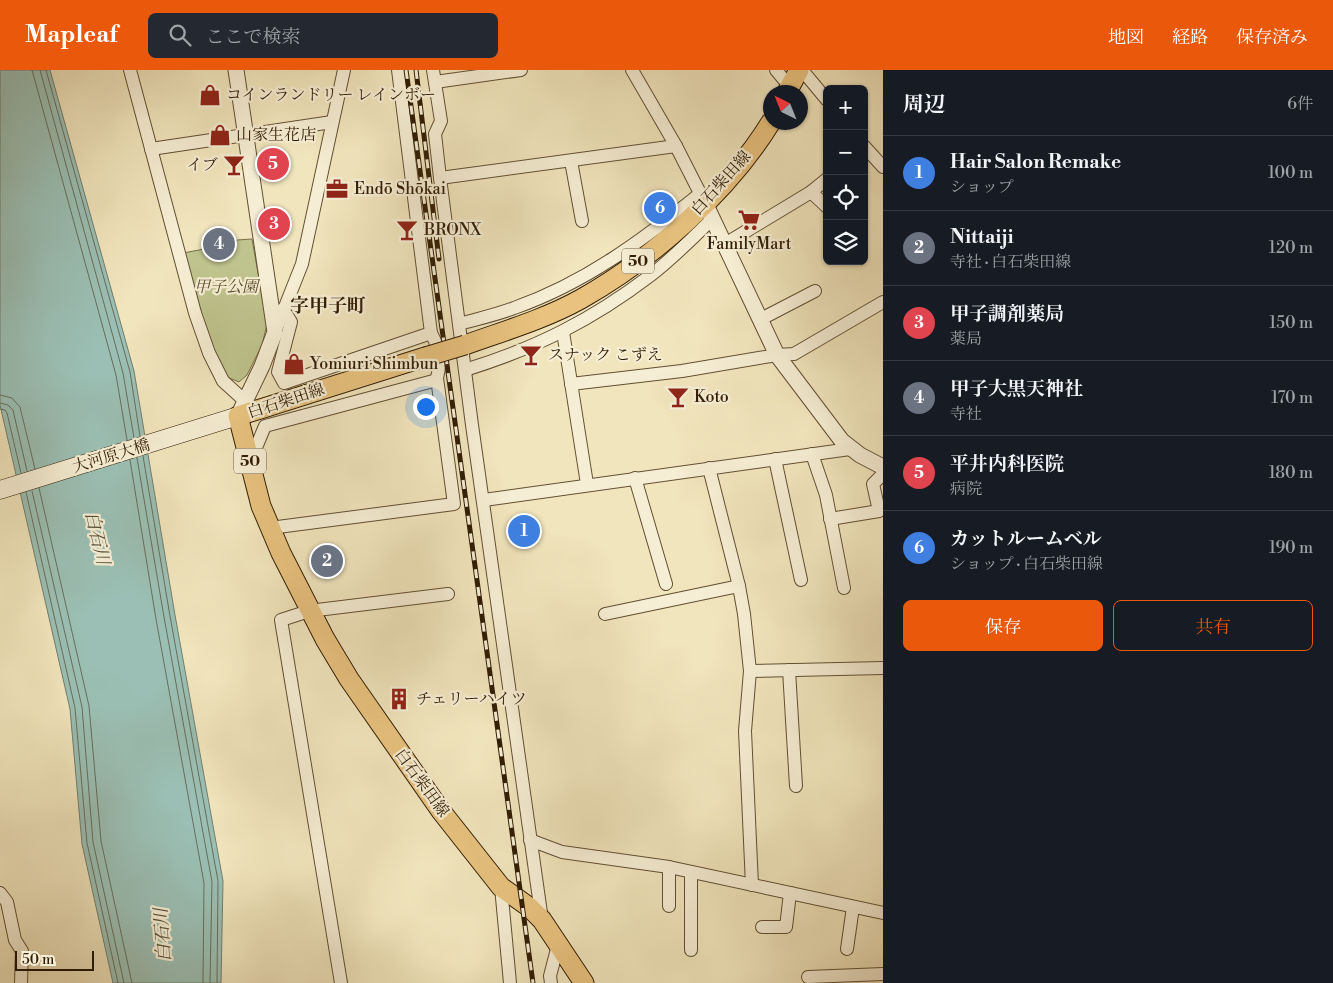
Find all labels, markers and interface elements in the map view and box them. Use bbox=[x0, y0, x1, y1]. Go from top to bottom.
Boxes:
search box bbox=[148, 13, 498, 58]
text: Mapleaf bbox=[25, 20, 118, 50]
icon: search bbox=[166, 21, 194, 49]
text: ここで検索 bbox=[206, 25, 301, 49]
text: 地図 bbox=[1108, 26, 1144, 49]
text: 経路 bbox=[1172, 26, 1208, 49]
text: 保存済み bbox=[1236, 26, 1308, 49]
shop icon: コインランドリー レインボー bbox=[197, 82, 223, 108]
place label: コインランドリー レインボー bbox=[226, 85, 436, 105]
north arrow bbox=[763, 85, 808, 130]
map controls bbox=[823, 85, 868, 265]
button: + bbox=[823, 85, 868, 130]
text: 周辺 bbox=[903, 92, 945, 118]
text: 6件 bbox=[1287, 94, 1313, 114]
shop icon: 山家生花店 bbox=[207, 122, 233, 148]
place label: 山家生花店 bbox=[236, 125, 316, 145]
button: − bbox=[823, 130, 868, 175]
pin: 5 bbox=[257, 145, 289, 183]
street label: 白石柴田線 bbox=[687, 147, 755, 219]
text: Hair Salon Remake bbox=[950, 150, 1121, 174]
bar icon: イブ bbox=[221, 152, 247, 178]
place label: イブ bbox=[186, 155, 218, 175]
text: 1 bbox=[915, 163, 923, 183]
text: 100 m bbox=[1268, 163, 1313, 183]
button: locate bbox=[823, 175, 868, 220]
office icon: Endō Shōkai bbox=[324, 176, 350, 202]
text: ショップ bbox=[950, 177, 1014, 197]
place label: Endō Shōkai bbox=[354, 179, 446, 199]
pin: 6 bbox=[644, 189, 676, 227]
pin: 3 bbox=[258, 205, 290, 243]
supermarket icon: FamilyMart bbox=[736, 207, 762, 233]
bar icon: BRONX bbox=[394, 217, 420, 243]
place label: BRONX bbox=[423, 220, 482, 240]
button: layers bbox=[823, 220, 868, 265]
pin: 4 bbox=[203, 225, 235, 263]
text: Nittaiji bbox=[950, 225, 1014, 249]
place label: FamilyMart bbox=[707, 234, 792, 254]
text: 2 bbox=[914, 238, 924, 258]
text: 120 m bbox=[1269, 238, 1313, 258]
road number: 50 bbox=[622, 248, 654, 274]
text: 寺社 · 白石柴田線 bbox=[950, 252, 1071, 272]
park label: 甲子公園 bbox=[194, 277, 261, 297]
district label: 字甲子町 bbox=[290, 294, 366, 318]
text: 甲子調剤薬局 bbox=[950, 302, 1064, 326]
text: 3 bbox=[914, 313, 924, 333]
text: 150 m bbox=[1269, 313, 1313, 333]
text: 薬局 bbox=[950, 329, 982, 349]
bar icon: スナック こずえ bbox=[518, 342, 544, 368]
place label: スナック こずえ bbox=[548, 345, 663, 365]
shop icon: Yomiuri Shimbun bbox=[281, 351, 307, 377]
place label: Yomiuri Shimbun bbox=[309, 354, 439, 374]
text: 甲子大黒天神社 bbox=[950, 377, 1083, 401]
street label: 白石柴田線 bbox=[245, 379, 327, 423]
bar icon: Koto bbox=[665, 384, 691, 410]
place label: Koto bbox=[694, 387, 729, 407]
text: 4 bbox=[914, 388, 924, 408]
text: 170 m bbox=[1271, 388, 1313, 408]
your location bbox=[413, 394, 439, 420]
text: 寺社 bbox=[950, 404, 982, 424]
street label: 大河原大橋 bbox=[70, 435, 152, 477]
road number: 50 bbox=[234, 448, 266, 474]
text: 平井内科医院 bbox=[950, 452, 1064, 476]
text: 5 bbox=[914, 463, 924, 483]
text: 180 m bbox=[1269, 463, 1313, 483]
text: 病院 bbox=[950, 479, 982, 499]
water label: 白石川 bbox=[80, 509, 115, 569]
pin: 1 bbox=[508, 512, 540, 550]
text: カットルームベル bbox=[950, 527, 1102, 551]
text: 6 bbox=[914, 538, 924, 558]
text: 190 m bbox=[1269, 538, 1313, 558]
pin: 2 bbox=[311, 542, 343, 580]
text: ショップ · 白石柴田線 bbox=[950, 554, 1103, 574]
button: 保存 bbox=[903, 600, 1103, 651]
button: 共有 bbox=[1113, 600, 1313, 651]
building icon: チェリーハイツ bbox=[386, 686, 412, 712]
place label: チェリーハイツ bbox=[416, 689, 527, 709]
street label: 白石柴田線 bbox=[390, 745, 454, 821]
water label: 白石川 bbox=[150, 905, 176, 963]
scale bar bbox=[15, 948, 94, 971]
text: 50 m bbox=[22, 951, 54, 969]

